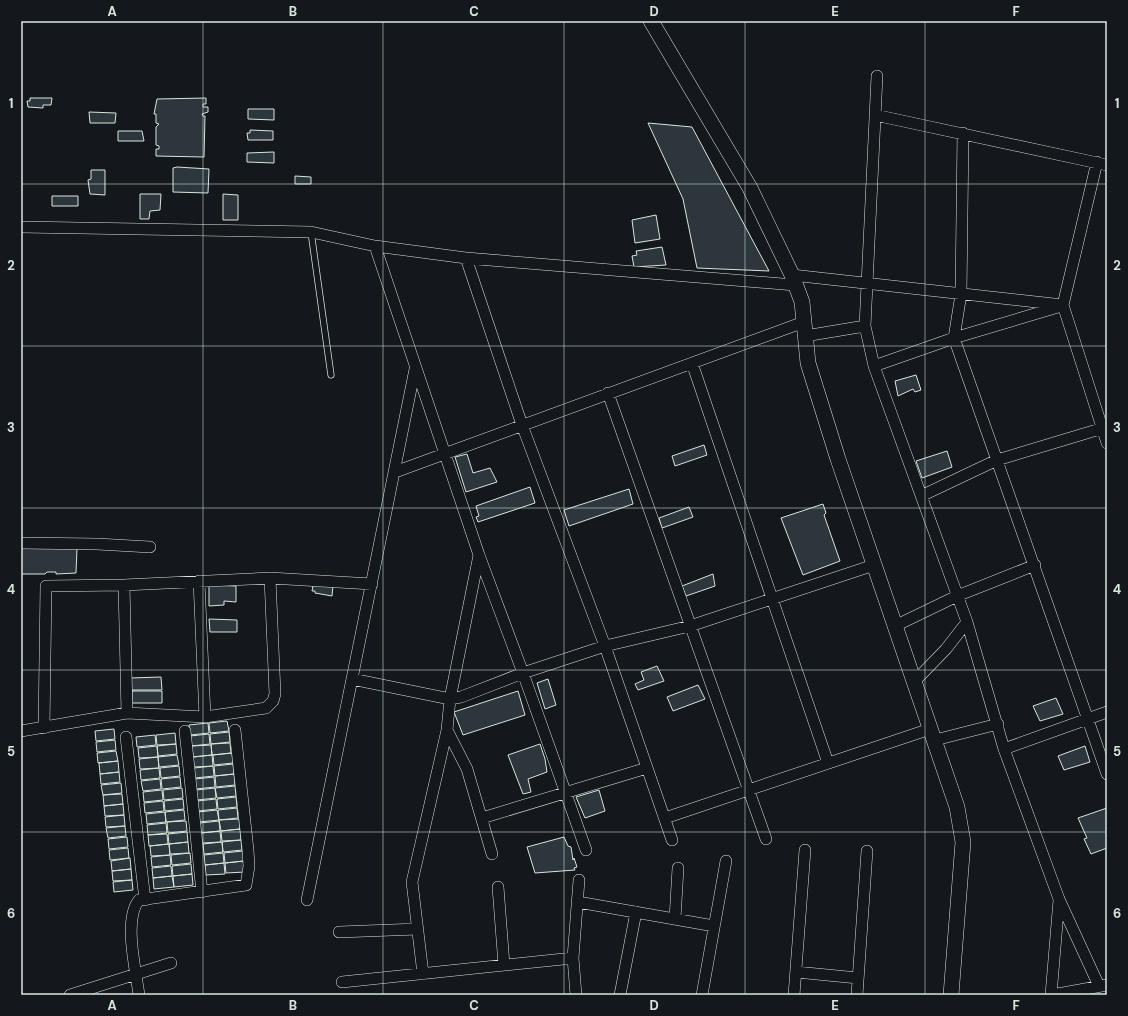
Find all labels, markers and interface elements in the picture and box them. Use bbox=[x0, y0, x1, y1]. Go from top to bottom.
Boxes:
text: A bbox=[107, 3, 117, 20]
text: B bbox=[289, 3, 297, 20]
text: C bbox=[469, 3, 479, 20]
text: D bbox=[649, 3, 659, 20]
text: E bbox=[831, 3, 839, 20]
text: F bbox=[1012, 3, 1020, 20]
text: 1 bbox=[9, 95, 13, 112]
text: 1 bbox=[1115, 95, 1119, 112]
text: 2 bbox=[7, 257, 15, 274]
text: 2 bbox=[1113, 257, 1121, 274]
text: 3 bbox=[7, 419, 15, 436]
text: 3 bbox=[1113, 419, 1121, 436]
text: 4 bbox=[7, 581, 15, 598]
text: 4 bbox=[1113, 581, 1121, 598]
text: 5 bbox=[7, 743, 15, 760]
text: 5 bbox=[1113, 743, 1121, 760]
text: 6 bbox=[7, 905, 15, 922]
text: 6 bbox=[1113, 905, 1121, 922]
text: A bbox=[107, 997, 117, 1014]
text: B bbox=[289, 997, 297, 1014]
text: C bbox=[469, 997, 479, 1014]
text: D bbox=[649, 997, 659, 1014]
text: E bbox=[831, 997, 839, 1014]
text: F bbox=[1012, 997, 1020, 1014]

